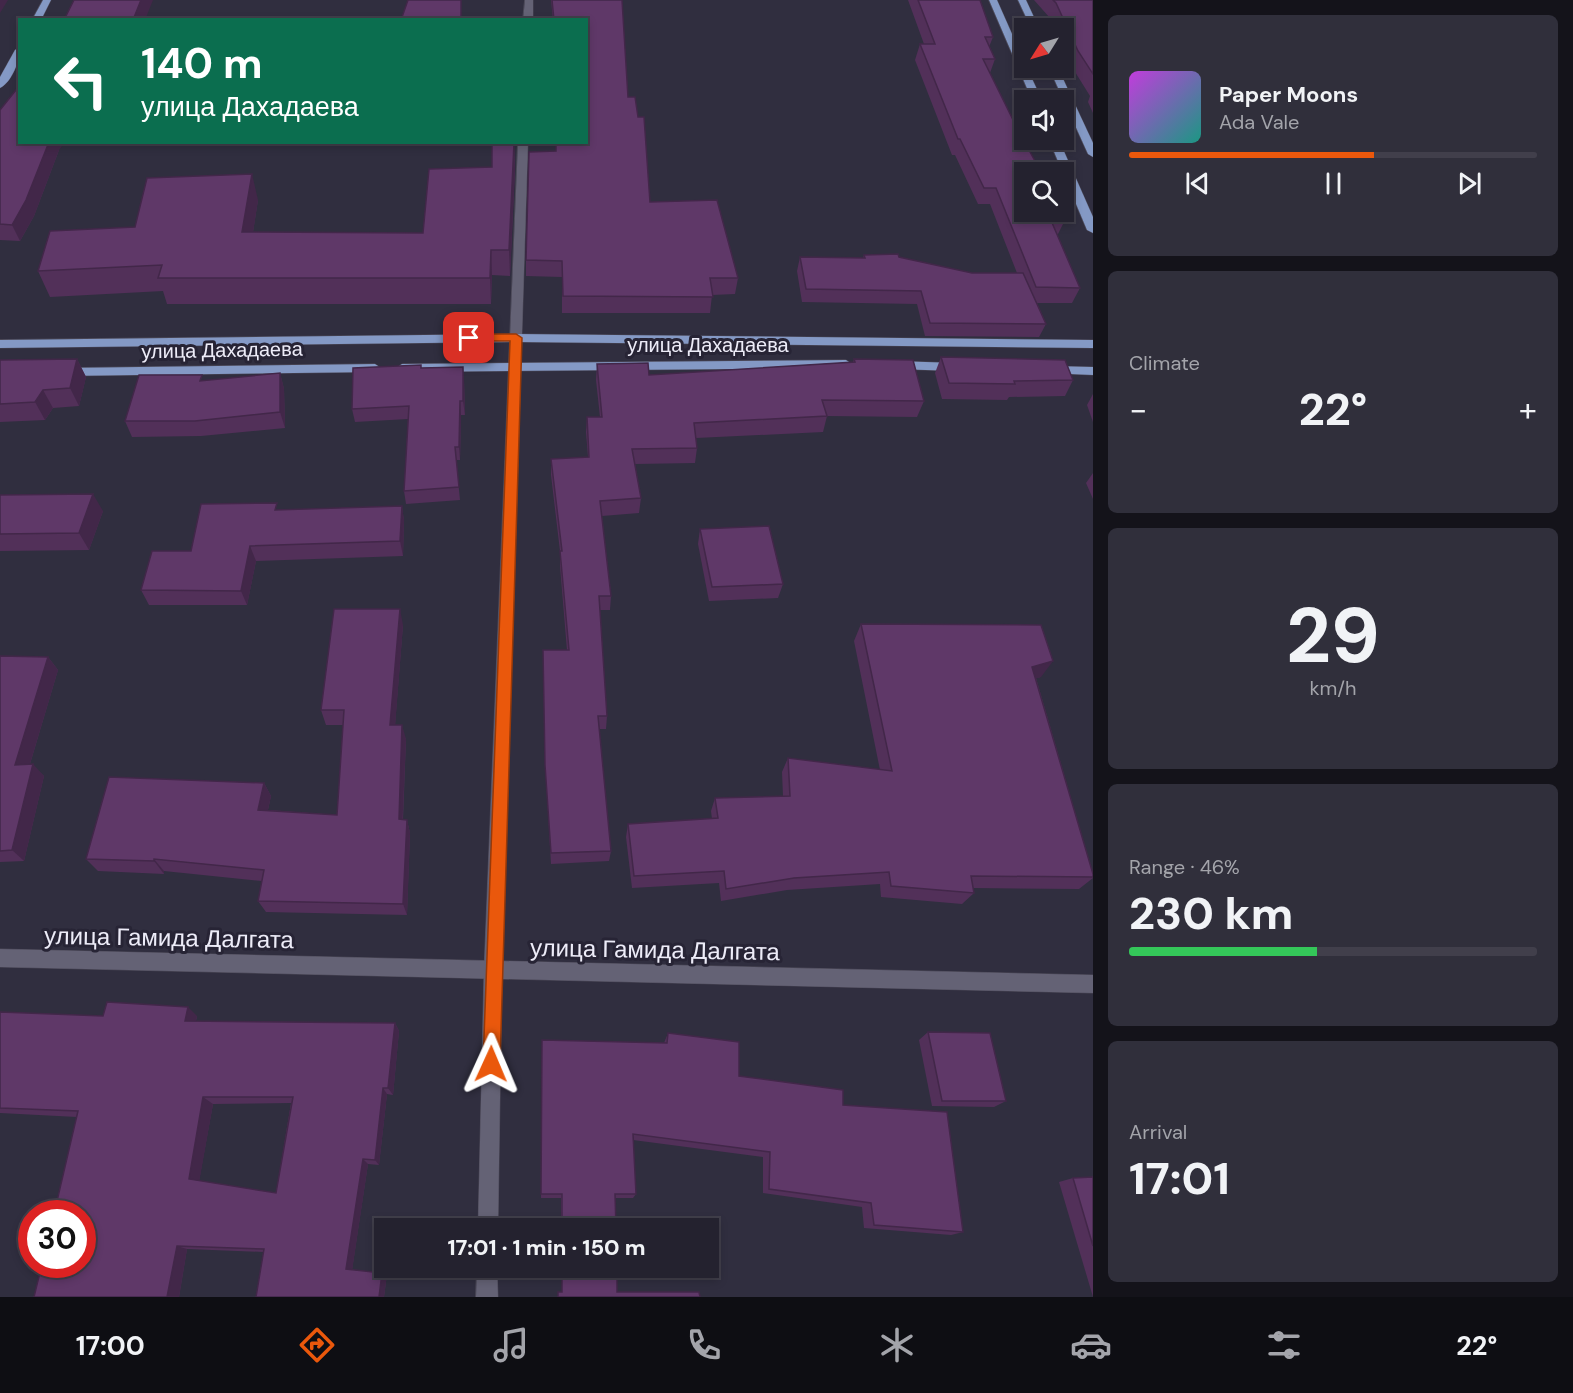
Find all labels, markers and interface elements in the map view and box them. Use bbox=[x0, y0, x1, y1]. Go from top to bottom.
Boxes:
north arrow bbox=[1014, 18, 1074, 78]
map controls bbox=[1014, 18, 1074, 222]
text: 140 m bbox=[141, 36, 263, 91]
icon: left bbox=[42, 42, 120, 120]
text: Paper Moons bbox=[1219, 80, 1358, 109]
text: улица Дахадаева bbox=[141, 89, 359, 124]
button: sound bbox=[1014, 90, 1074, 150]
text: Ada Vale bbox=[1219, 109, 1299, 135]
button: search bbox=[1014, 162, 1074, 222]
icon: previous bbox=[1181, 167, 1214, 200]
icon: pause bbox=[1317, 167, 1350, 200]
icon: next bbox=[1453, 167, 1486, 200]
pin bbox=[443, 312, 494, 363]
icon: arrive bbox=[452, 321, 485, 354]
street label: улица Дахадаева bbox=[627, 332, 790, 358]
street label: улица Дахадаева bbox=[141, 336, 304, 364]
text: Climate bbox=[1129, 350, 1200, 376]
text: 22° bbox=[1299, 380, 1367, 439]
text: − bbox=[1129, 388, 1147, 431]
text: + bbox=[1519, 388, 1537, 431]
text: 29 bbox=[1286, 585, 1380, 686]
text: km/h bbox=[1309, 675, 1357, 701]
text: Range · 46% bbox=[1129, 854, 1240, 880]
text: 230 km bbox=[1129, 884, 1293, 943]
street label: улица Гамида Далгата bbox=[44, 920, 295, 955]
street label: улица Гамида Далгата bbox=[530, 932, 781, 967]
position arrow bbox=[459, 1032, 523, 1096]
text: Arrival bbox=[1129, 1119, 1187, 1145]
text: 17:01 bbox=[1129, 1149, 1230, 1208]
speed limit sign: 30 bbox=[18, 1200, 96, 1278]
text: 17:01 · 1 min · 150 m bbox=[447, 1233, 646, 1262]
icon: directions bbox=[296, 1324, 338, 1366]
icon: music bbox=[490, 1324, 532, 1366]
icon: phone bbox=[683, 1324, 725, 1366]
icon: climate bbox=[876, 1324, 918, 1366]
icon: car bbox=[1070, 1324, 1112, 1366]
icon: filters bbox=[1263, 1324, 1305, 1366]
text: 17:00 bbox=[76, 1328, 145, 1363]
text: 22° bbox=[1456, 1328, 1497, 1363]

